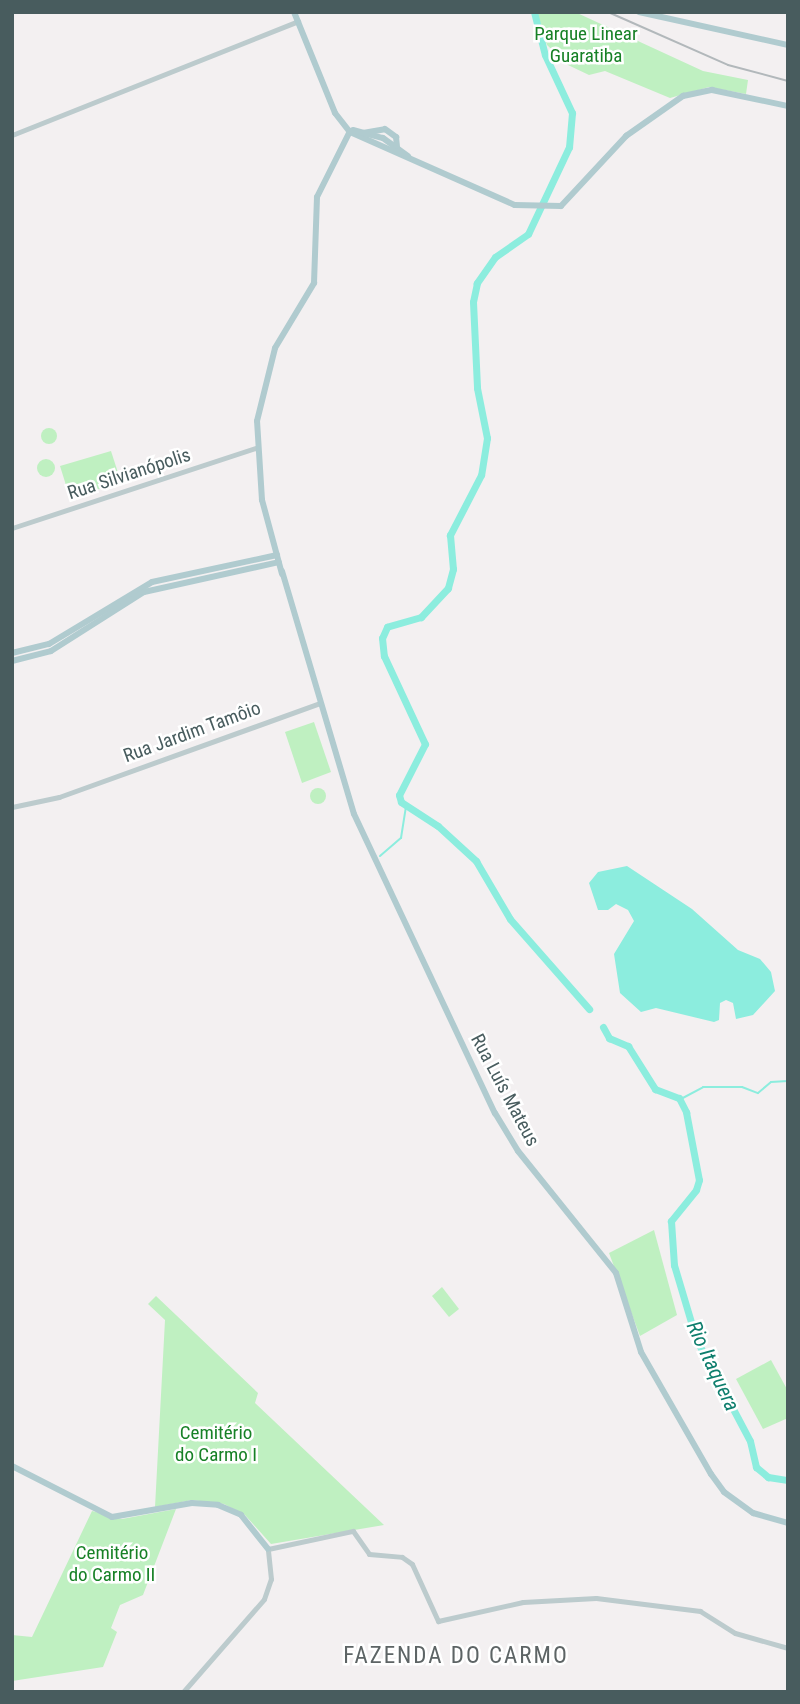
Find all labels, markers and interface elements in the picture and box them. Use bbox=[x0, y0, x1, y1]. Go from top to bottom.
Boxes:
park label: Parque Linear Guaratiba bbox=[534, 23, 638, 67]
street label: Rua Silvianópolis bbox=[65, 443, 193, 505]
street label: Rua Jardim Tamôio bbox=[120, 697, 264, 767]
street label: Rua Luís Mateus bbox=[466, 1030, 544, 1150]
water label: Rio Itaquera bbox=[681, 1317, 745, 1415]
park label: Cemitério do Carmo I bbox=[175, 1422, 257, 1466]
park label: Cemitério do Carmo II bbox=[69, 1542, 155, 1586]
district label: FAZENDA DO CARMO bbox=[345, 1642, 567, 1670]

